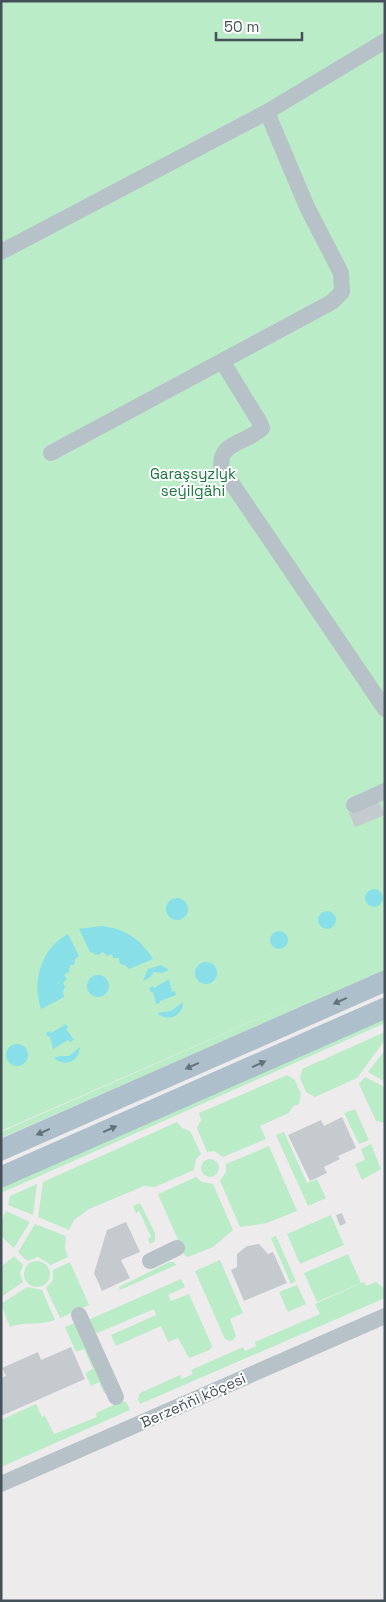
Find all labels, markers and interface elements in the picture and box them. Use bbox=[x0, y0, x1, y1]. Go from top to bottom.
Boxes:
scale bar bbox=[216, 10, 302, 42]
text: 50 m bbox=[224, 17, 259, 36]
park label: Garaşsyzlyk seýilgähi bbox=[150, 464, 236, 500]
one-way arrow bbox=[333, 997, 347, 1005]
one-way arrow bbox=[252, 1059, 266, 1067]
one-way arrow bbox=[185, 1063, 199, 1071]
one-way arrow bbox=[103, 1125, 117, 1133]
one-way arrow bbox=[36, 1128, 50, 1136]
street label: Berzeňňi köçesi bbox=[137, 1368, 249, 1432]

